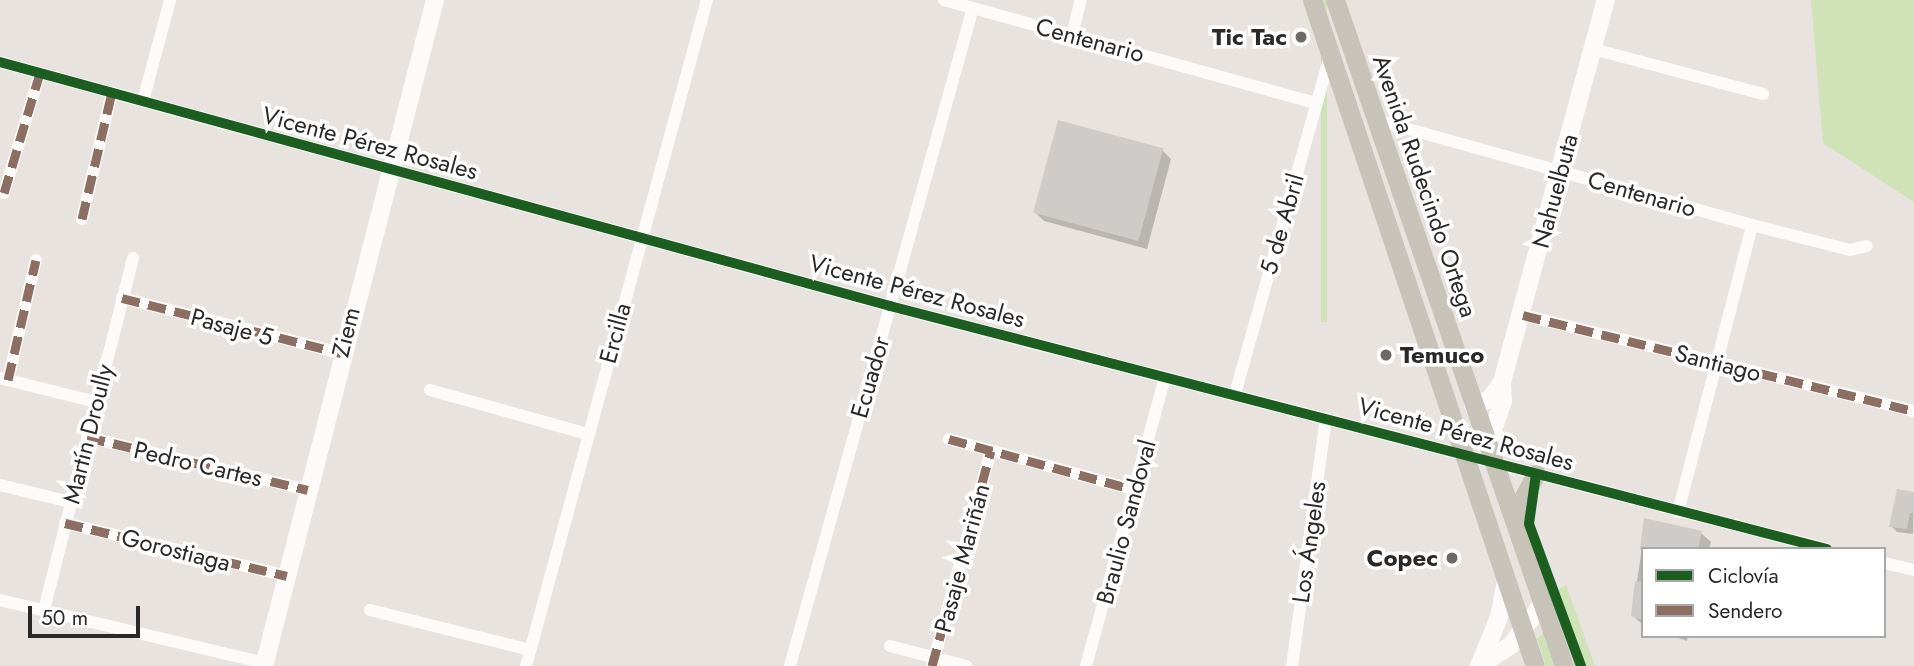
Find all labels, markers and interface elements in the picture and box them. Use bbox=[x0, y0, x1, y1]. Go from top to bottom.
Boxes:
street label: Centenario bbox=[1033, 12, 1147, 68]
place label: Tic Tac bbox=[1212, 23, 1287, 51]
marker: Tic Tac bbox=[1293, 29, 1309, 45]
street label: Avenida Rudecindo Ortega bbox=[1367, 51, 1483, 321]
street label: Vicente Pérez Rosales bbox=[259, 100, 481, 186]
street label: Nahuelbuta bbox=[1526, 131, 1584, 251]
street label: Centenario bbox=[1585, 165, 1699, 223]
street label: 5 de Abril bbox=[1254, 170, 1310, 278]
street label: Vicente Pérez Rosales bbox=[806, 248, 1028, 334]
street label: Ercilla bbox=[593, 300, 637, 366]
street label: Pasaje 5 bbox=[188, 302, 276, 352]
street label: Ziem bbox=[326, 304, 366, 360]
street label: Ecuador bbox=[845, 333, 895, 421]
street label: Santiago bbox=[1672, 338, 1764, 388]
place label: Temuco bbox=[1400, 341, 1484, 369]
marker: Temuco bbox=[1378, 347, 1394, 363]
street label: Martín Droully bbox=[57, 361, 119, 507]
street label: Vicente Pérez Rosales bbox=[1355, 391, 1577, 477]
street label: Pedro Cartes bbox=[131, 435, 265, 493]
street label: Braulio Sandoval bbox=[1090, 437, 1162, 607]
street label: Los Ángeles bbox=[1286, 479, 1332, 605]
street label: Pasaje Mariñán bbox=[928, 480, 996, 636]
street label: Gorostiaga bbox=[119, 523, 233, 577]
place label: Copec bbox=[1367, 544, 1438, 572]
legend bbox=[1641, 547, 1886, 638]
marker: Copec bbox=[1444, 550, 1460, 566]
text: Ciclovía bbox=[1708, 561, 1779, 591]
scale bar bbox=[32, 592, 144, 636]
text: Sendero bbox=[1708, 596, 1783, 626]
text: 50 m bbox=[41, 603, 88, 633]

